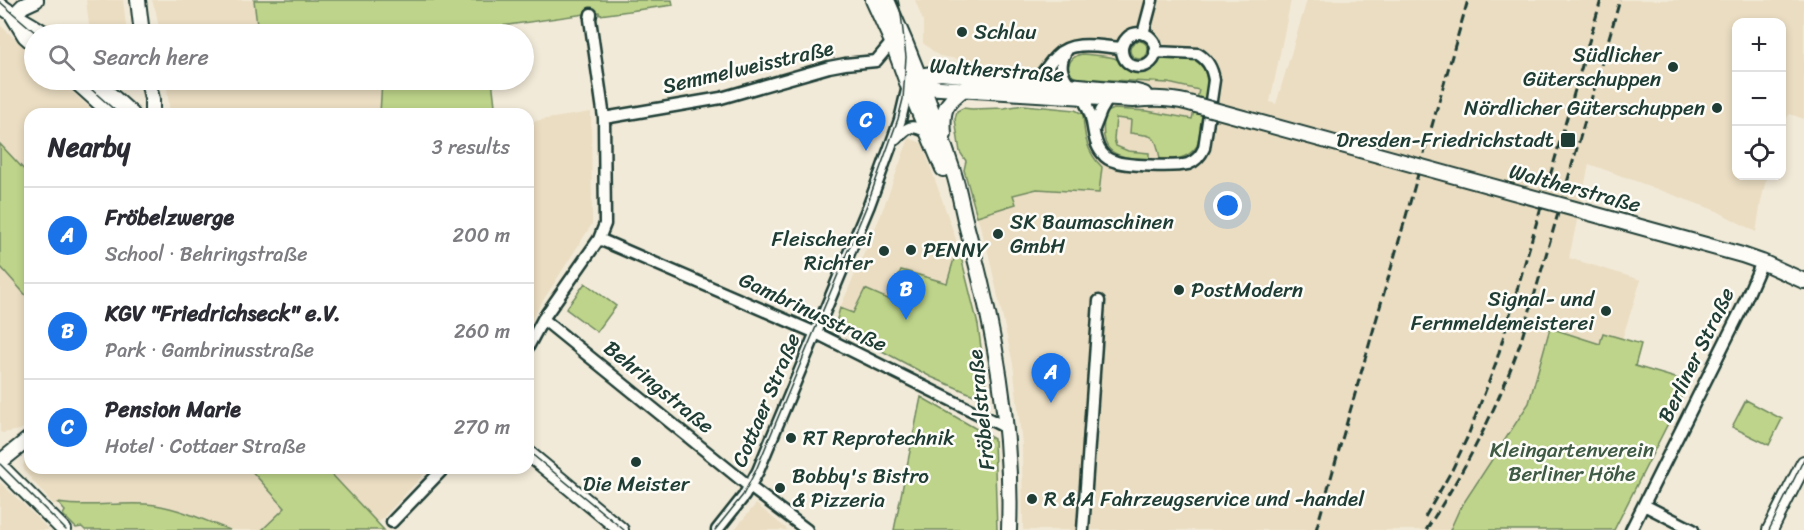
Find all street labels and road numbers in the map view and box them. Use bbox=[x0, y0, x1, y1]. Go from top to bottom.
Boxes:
street label: Semmelweisstraße bbox=[659, 29, 837, 105]
street label: Waltherstraße bbox=[928, 46, 1066, 94]
street label: Waltherstraße bbox=[1505, 152, 1645, 224]
street label: Gambrinusstraße bbox=[733, 261, 894, 363]
street label: Berliner Straße bbox=[1647, 281, 1745, 429]
street label: Cottaer Straße bbox=[721, 327, 811, 473]
street label: Behringstraße bbox=[595, 330, 723, 444]
street label: Fröbelstraße bbox=[956, 348, 1006, 472]

